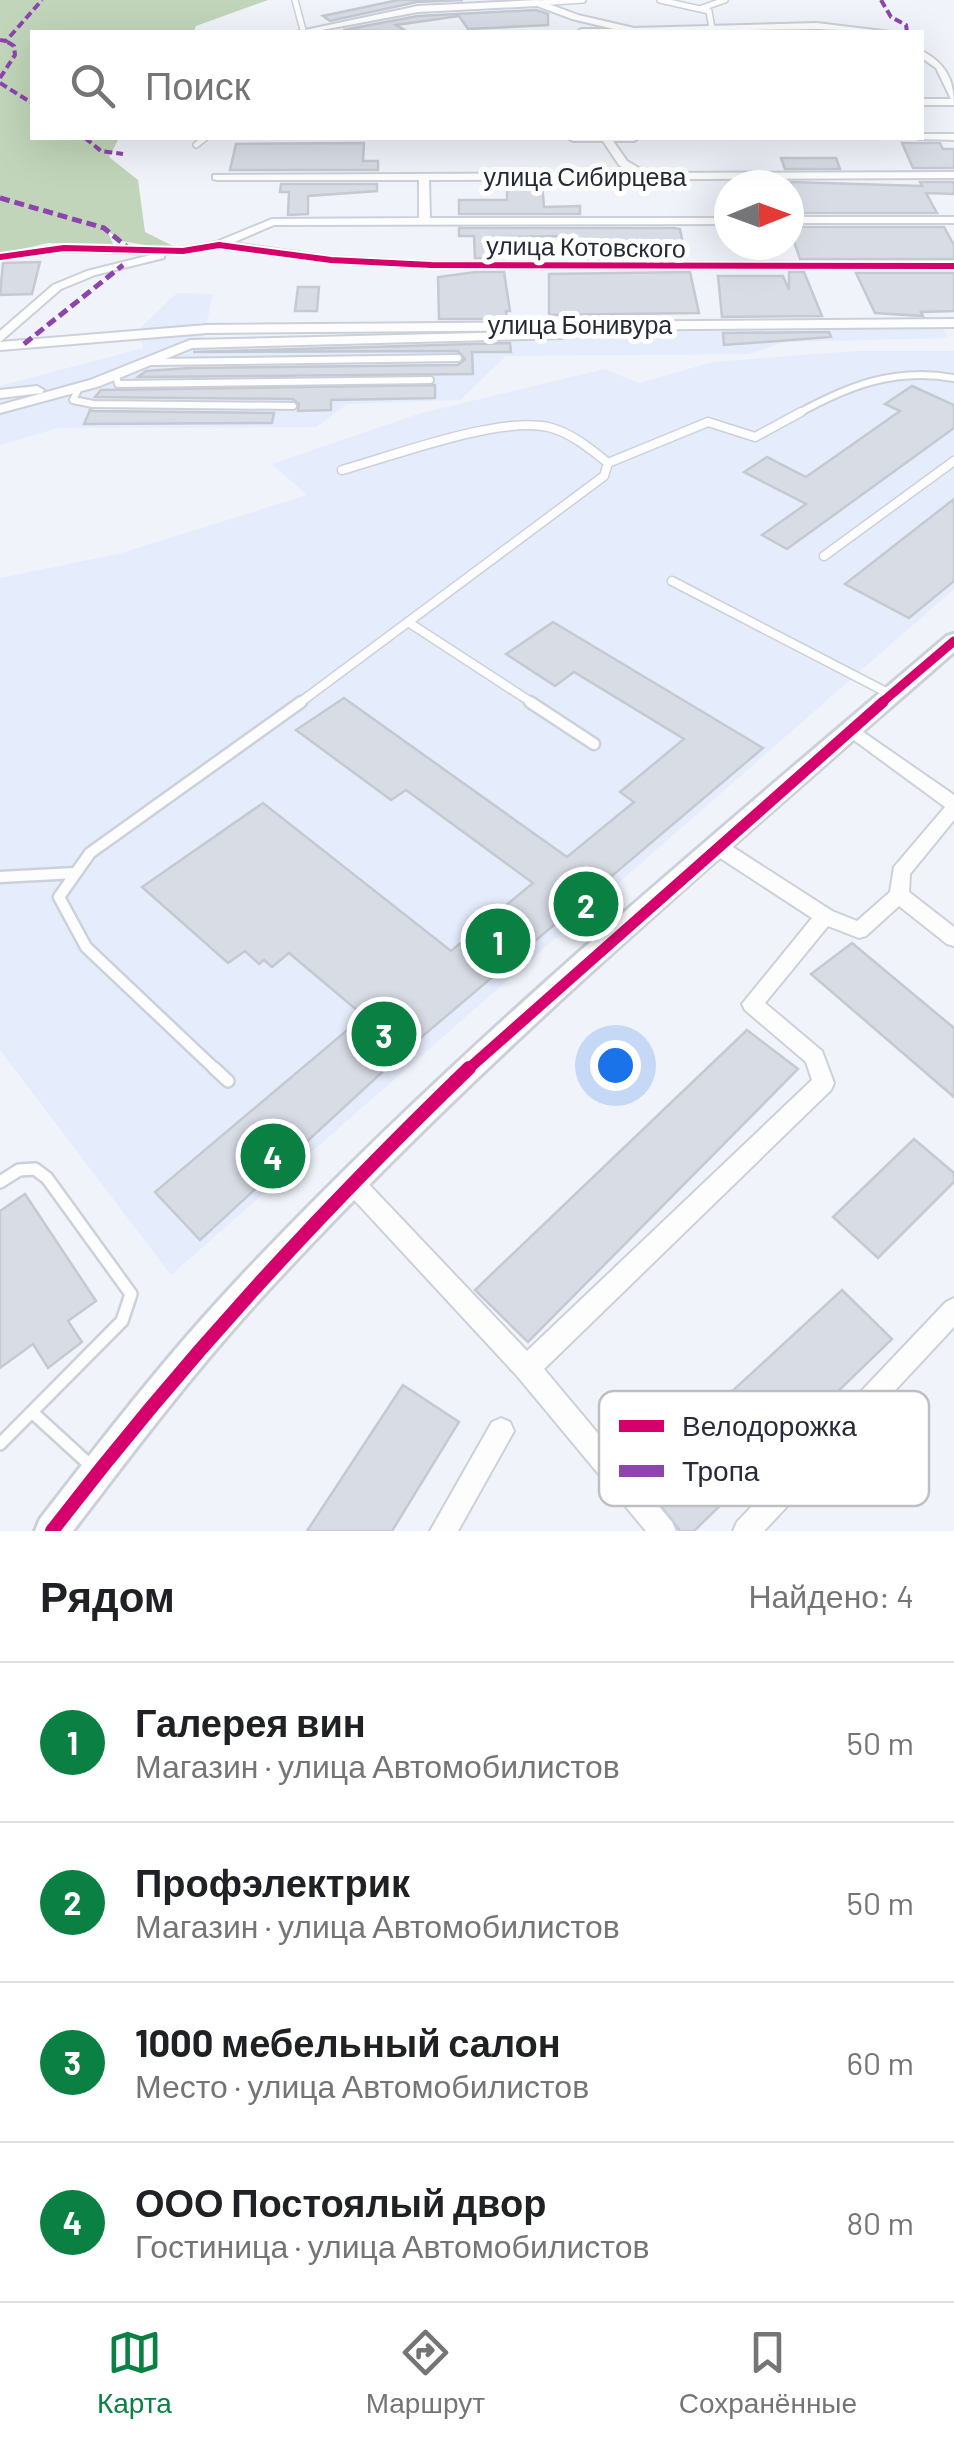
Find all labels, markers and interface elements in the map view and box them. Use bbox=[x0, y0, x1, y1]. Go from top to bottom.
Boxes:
search box bbox=[30, 30, 924, 140]
icon: search bbox=[65, 58, 120, 113]
text: Поиск bbox=[145, 62, 250, 108]
street label: улица Сибирцева bbox=[484, 161, 686, 191]
north arrow bbox=[714, 170, 804, 260]
street label: улица Котовского bbox=[486, 229, 686, 263]
street label: улица Бонивура bbox=[488, 309, 672, 339]
pin: 2 bbox=[554, 866, 618, 942]
pin: 1 bbox=[466, 904, 530, 978]
pin: 3 bbox=[352, 996, 416, 1072]
your location bbox=[590, 1040, 641, 1091]
pin: 4 bbox=[240, 1118, 306, 1194]
legend bbox=[599, 1391, 929, 1506]
text: Велодорожка bbox=[682, 1408, 857, 1442]
text: Тропа bbox=[682, 1453, 760, 1487]
text: Рядом bbox=[40, 1570, 175, 1620]
text: Найдено: 4 bbox=[748, 1576, 914, 1614]
text: Галерея вин bbox=[135, 1699, 366, 1745]
text: 1 bbox=[67, 1723, 78, 1761]
text: 50 m bbox=[847, 1723, 914, 1761]
text: Магазин · улица Автомобилистов bbox=[135, 1746, 620, 1784]
text: Профэлектрик bbox=[135, 1859, 410, 1905]
text: 2 bbox=[64, 1883, 81, 1921]
text: 50 m bbox=[847, 1883, 914, 1921]
text: Магазин · улица Автомобилистов bbox=[135, 1906, 620, 1944]
text: 1000 мебельный салон bbox=[135, 2019, 561, 2065]
text: 3 bbox=[64, 2043, 81, 2081]
text: 60 m bbox=[847, 2043, 914, 2081]
text: Место · улица Автомобилистов bbox=[135, 2066, 589, 2104]
text: ООО Постоялый двор bbox=[135, 2179, 546, 2225]
text: 4 bbox=[63, 2203, 82, 2241]
text: 80 m bbox=[846, 2203, 914, 2241]
text: Гостиница · улица Автомобилистов bbox=[135, 2226, 649, 2264]
tab: Карта bbox=[97, 2325, 172, 2420]
tab: Маршрут bbox=[366, 2325, 485, 2420]
tab: Сохранённые bbox=[679, 2325, 857, 2420]

